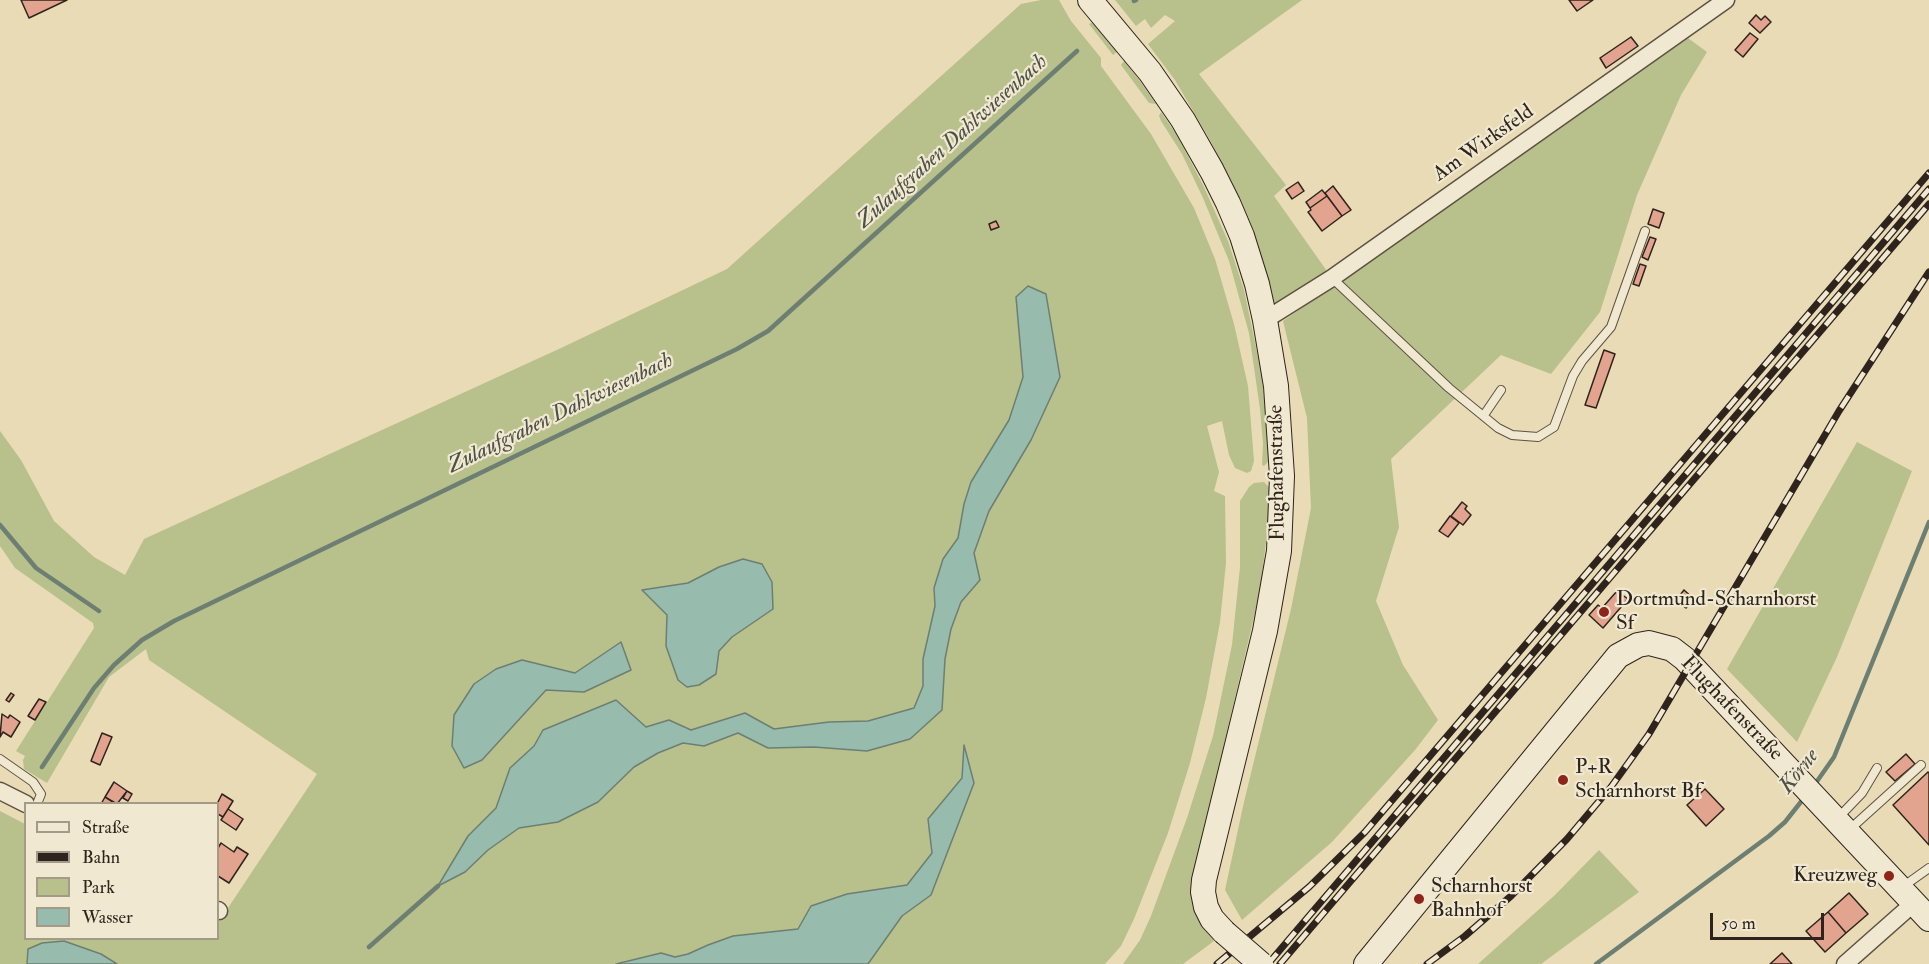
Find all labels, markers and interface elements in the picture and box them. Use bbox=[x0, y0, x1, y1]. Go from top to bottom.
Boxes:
water label: Zulaufgraben Dahlwiesenbach bbox=[852, 50, 1054, 234]
street label: Am Wirksfeld bbox=[1429, 100, 1539, 188]
water label: Zulaufgraben Dahlwiesenbach bbox=[444, 348, 678, 480]
street label: Flughafenstraße bbox=[1264, 405, 1292, 541]
place label: Dortmund-Scharnhorst Sf bbox=[1616, 587, 1816, 637]
marker: Dortmund-Scharnhorst Sf bbox=[1597, 605, 1611, 619]
street label: Flughafenstraße bbox=[1675, 651, 1787, 767]
water label: Körne bbox=[1774, 744, 1826, 800]
place label: P+R Scharnhorst Bf bbox=[1575, 755, 1701, 805]
marker: P+R Scharnhorst Bf bbox=[1556, 773, 1570, 787]
legend bbox=[24, 802, 219, 940]
text: Straße bbox=[82, 816, 129, 839]
text: Bahn bbox=[82, 846, 120, 869]
place label: Kreuzweg bbox=[1793, 863, 1877, 889]
marker: Kreuzweg bbox=[1882, 869, 1896, 883]
place label: Scharnhorst Bahnhof bbox=[1431, 874, 1532, 924]
text: Park bbox=[82, 876, 115, 899]
marker: Scharnhorst Bahnhof bbox=[1412, 892, 1426, 906]
scale bar bbox=[1713, 901, 1827, 939]
text: Wasser bbox=[82, 906, 133, 929]
text: 50 m bbox=[1721, 912, 1756, 935]

